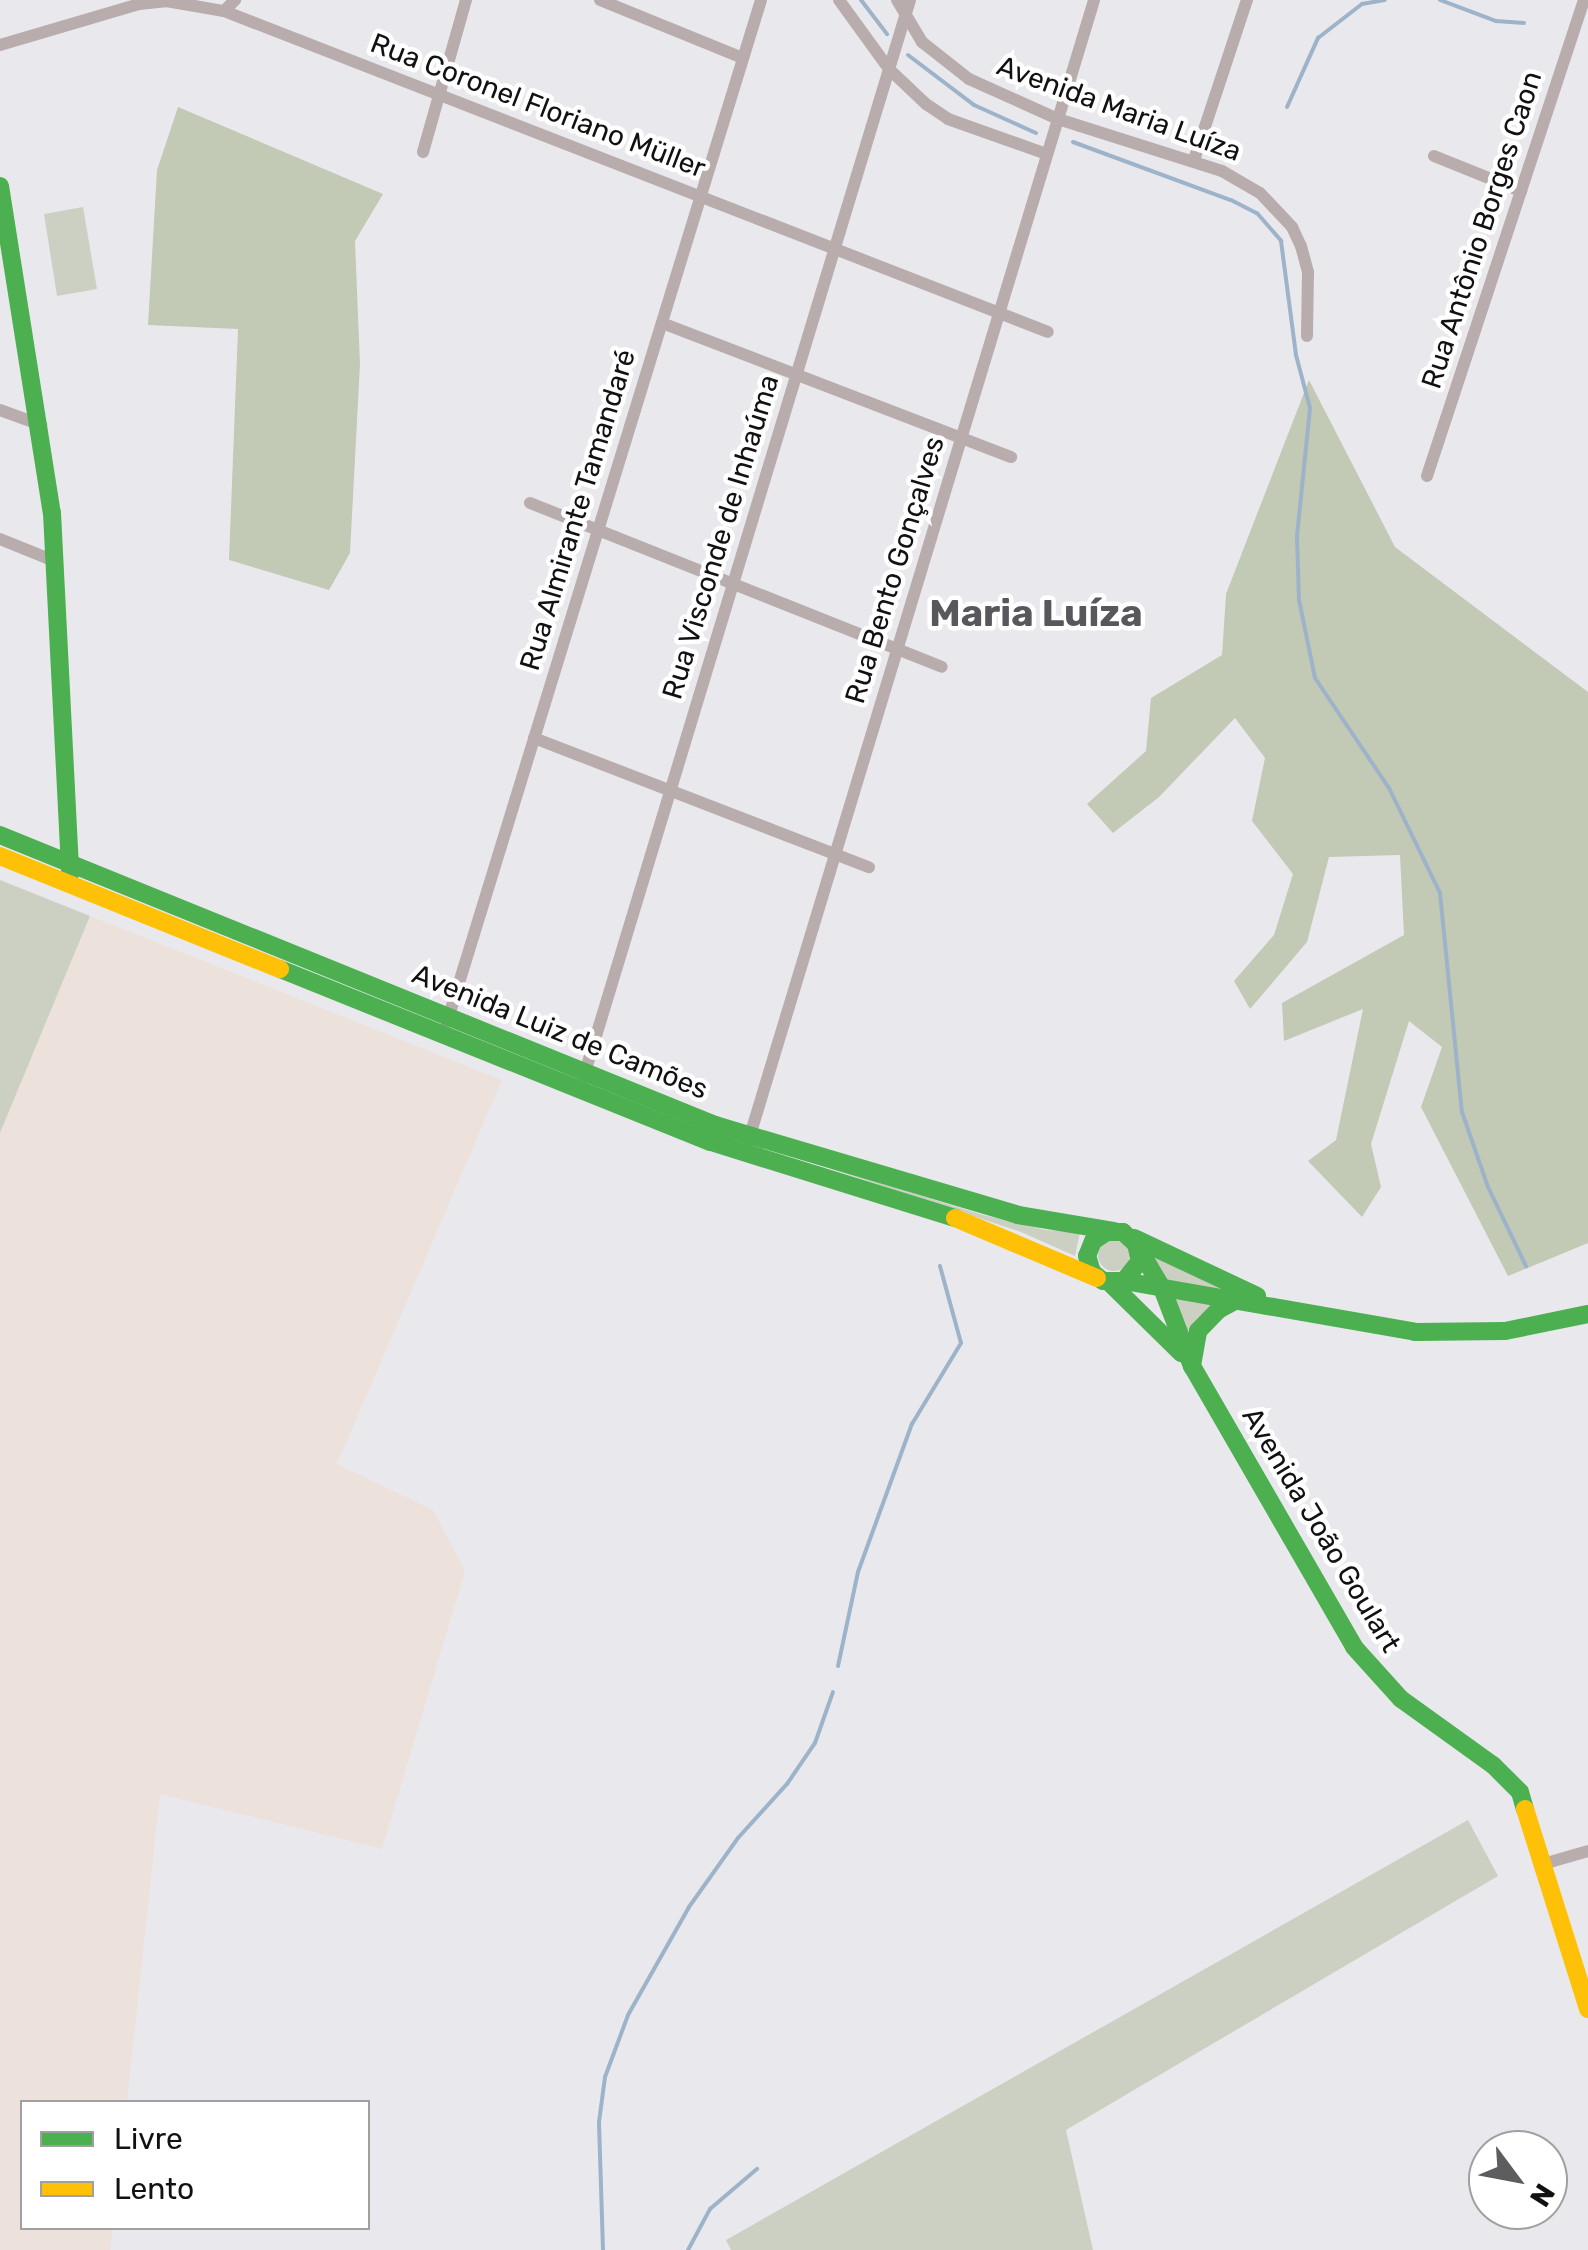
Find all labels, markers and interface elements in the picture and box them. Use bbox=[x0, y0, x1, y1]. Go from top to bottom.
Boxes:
street label: Rua Coronel Floriano Müller bbox=[366, 27, 710, 185]
street label: Avenida Maria Luíza bbox=[992, 49, 1246, 169]
street label: Rua Antônio Borges Caon bbox=[1415, 67, 1549, 393]
street label: Rua Almirante Tamandaré bbox=[513, 345, 643, 675]
street label: Rua Visconde de Inhaúma bbox=[656, 370, 786, 704]
street label: Rua Bento Gonçalves bbox=[838, 432, 952, 708]
district label: Maria Luíza bbox=[929, 591, 1143, 637]
street label: Avenida Luiz de Camões bbox=[407, 957, 713, 1107]
street label: Avenida João Goulart bbox=[1235, 1402, 1407, 1658]
legend bbox=[20, 2100, 370, 2230]
text: Livre bbox=[114, 2121, 183, 2157]
north arrow bbox=[1468, 2130, 1568, 2230]
text: Lento bbox=[114, 2171, 194, 2207]
text: N bbox=[1523, 2178, 1562, 2212]

